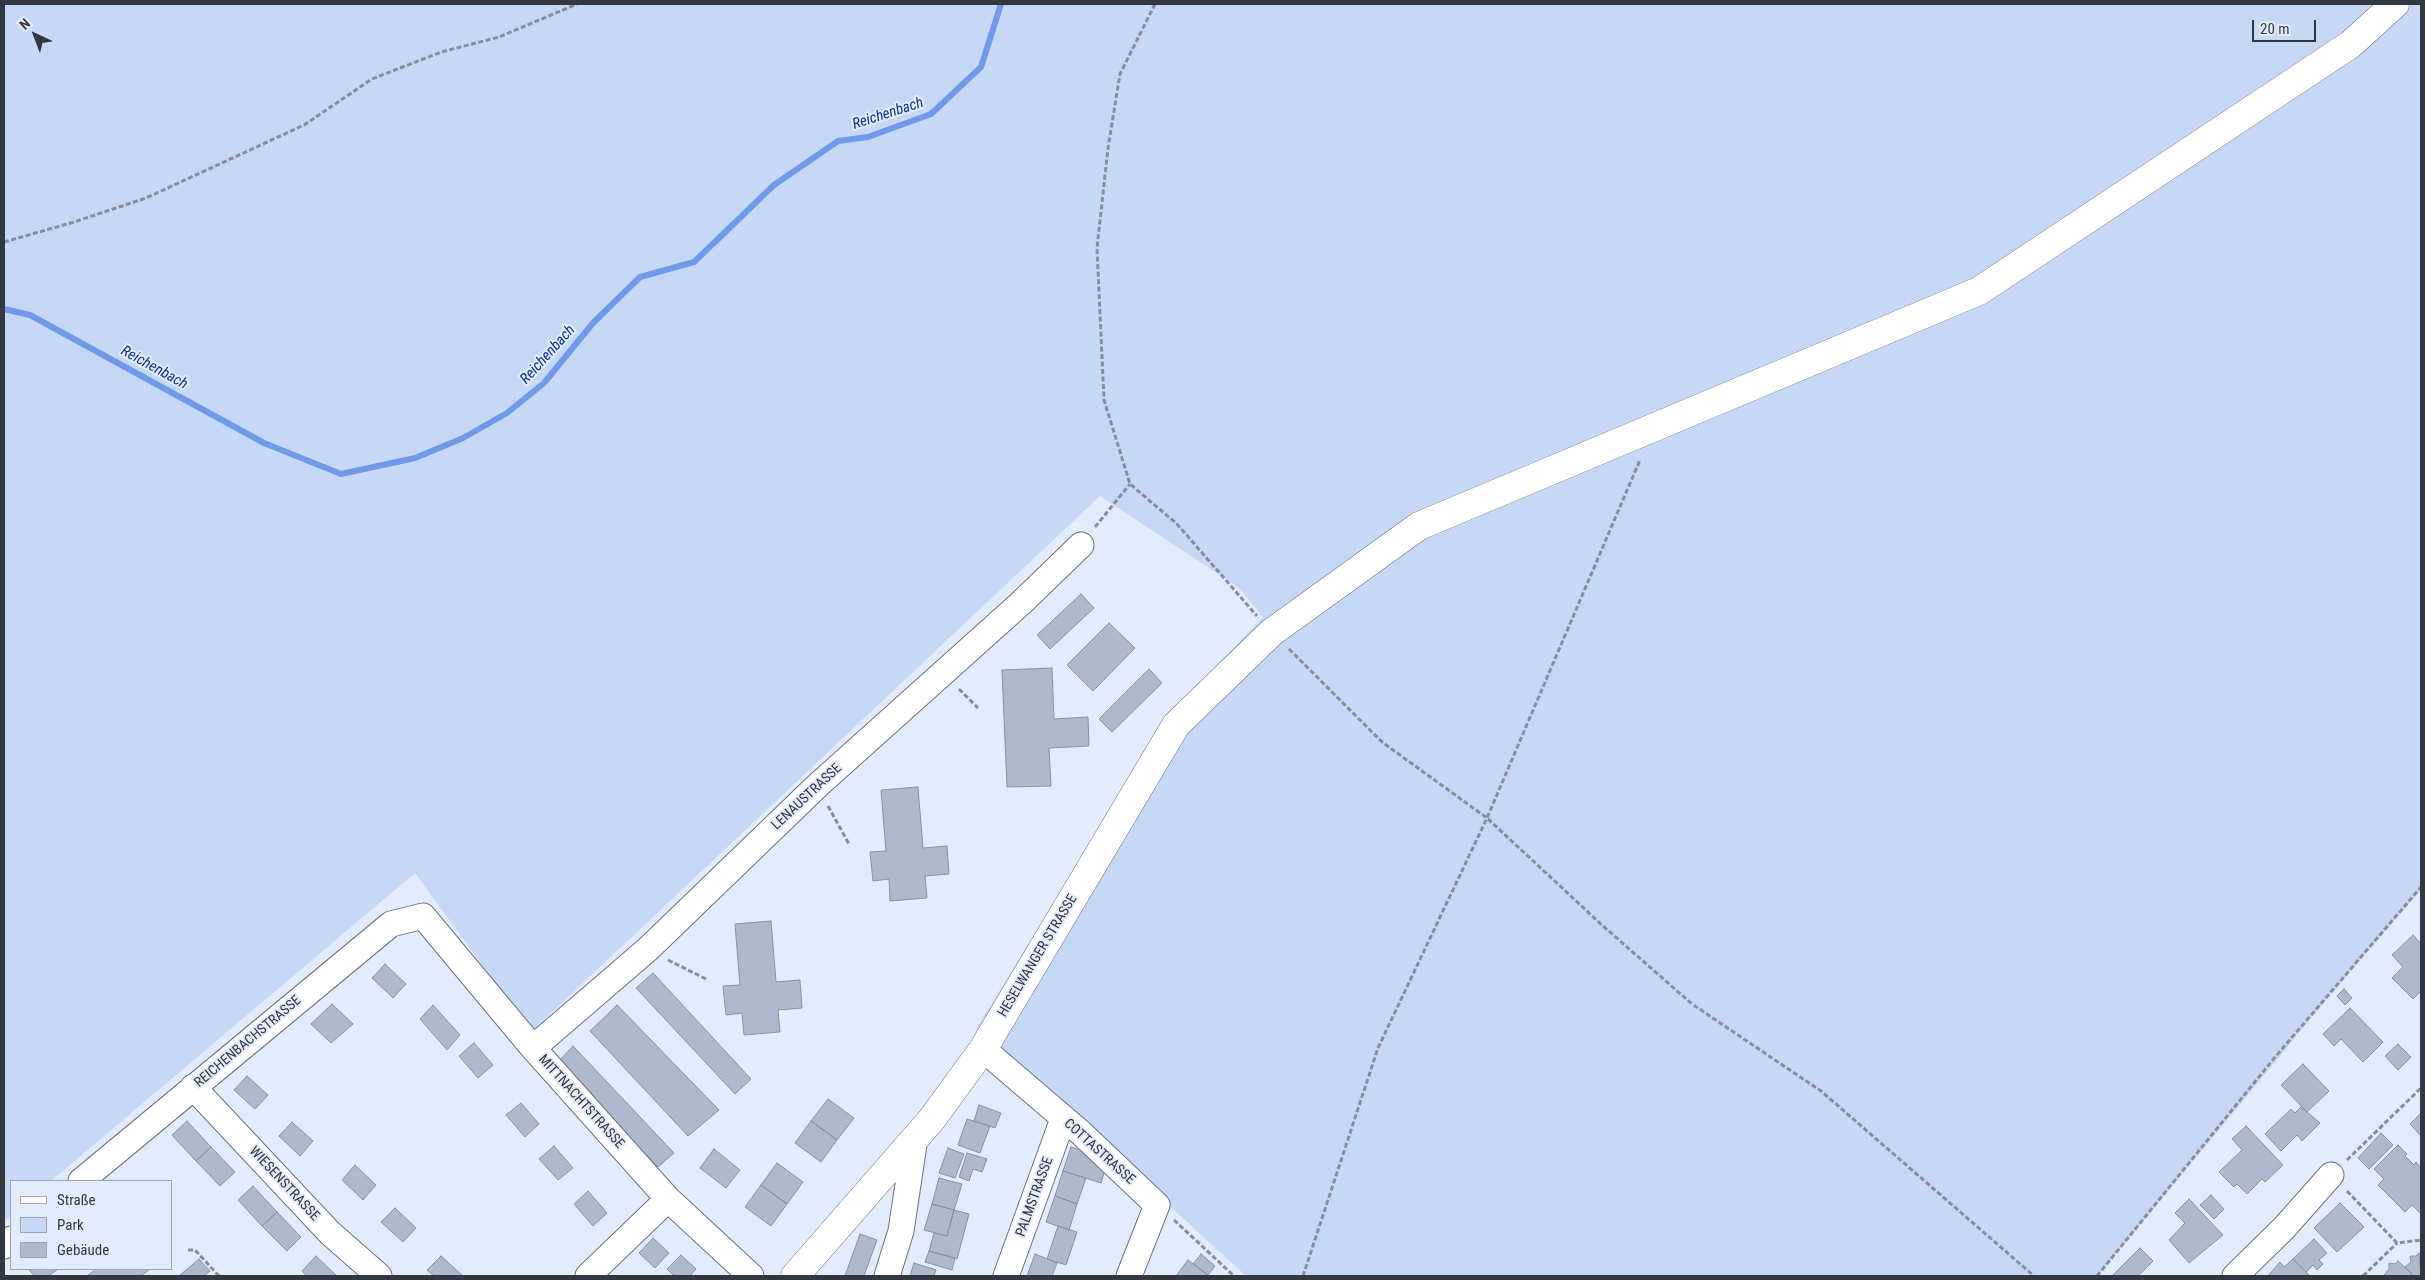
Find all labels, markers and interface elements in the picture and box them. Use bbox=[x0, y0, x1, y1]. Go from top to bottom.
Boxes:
north arrow bbox=[10, 10, 60, 60]
scale bar bbox=[2255, 10, 2319, 42]
text: N bbox=[16, 15, 33, 33]
text: 20 m bbox=[2260, 20, 2290, 38]
water label: Reichenbach bbox=[850, 94, 926, 134]
water label: Reichenbach bbox=[517, 322, 579, 388]
water label: Reichenbach bbox=[118, 342, 190, 394]
street label: LENAUSTRASSE bbox=[768, 760, 846, 834]
street label: HESELWANGER STRASSE bbox=[995, 892, 1081, 1020]
street label: REICHENBACHSTRASSE bbox=[191, 993, 305, 1091]
street label: MITTNACHTSTRASSE bbox=[534, 1052, 628, 1152]
street label: COTTASTRASSE bbox=[1060, 1116, 1138, 1188]
street label: WIESENSTRASSE bbox=[245, 1143, 323, 1225]
street label: PALMSTRASSE bbox=[1013, 1155, 1057, 1239]
legend bbox=[10, 1180, 172, 1270]
text: Straße bbox=[57, 1191, 96, 1209]
text: Park bbox=[57, 1216, 84, 1234]
text: Gebäude bbox=[57, 1241, 109, 1259]

